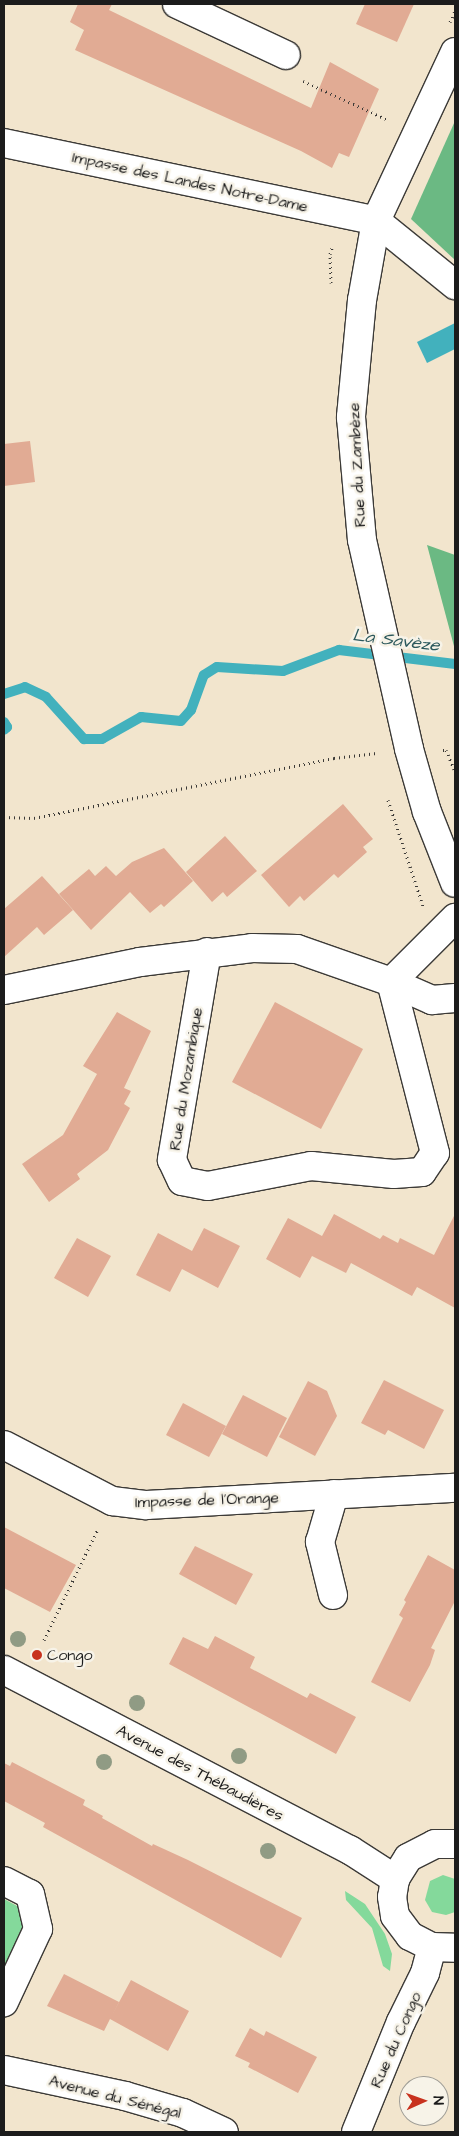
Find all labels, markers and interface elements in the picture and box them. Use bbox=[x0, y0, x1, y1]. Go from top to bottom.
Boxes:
street label: Impasse des Landes Notre-Dame bbox=[70, 148, 310, 216]
street label: Rue du Zambèze bbox=[344, 402, 370, 528]
water label: La Savèze bbox=[351, 625, 441, 657]
street label: Rue du Mozambique bbox=[165, 1006, 207, 1152]
street label: Impasse de l'Orange bbox=[135, 1488, 279, 1512]
place label: Congo bbox=[47, 1645, 93, 1665]
marker: Congo bbox=[31, 1649, 43, 1661]
street label: Avenue des Thébaudières bbox=[113, 1721, 287, 1825]
street label: Rue du Congo bbox=[366, 1989, 426, 2091]
street label: Avenue du Sénégal bbox=[47, 2071, 183, 2123]
north arrow bbox=[399, 2076, 449, 2126]
text: N bbox=[428, 2096, 448, 2105]

